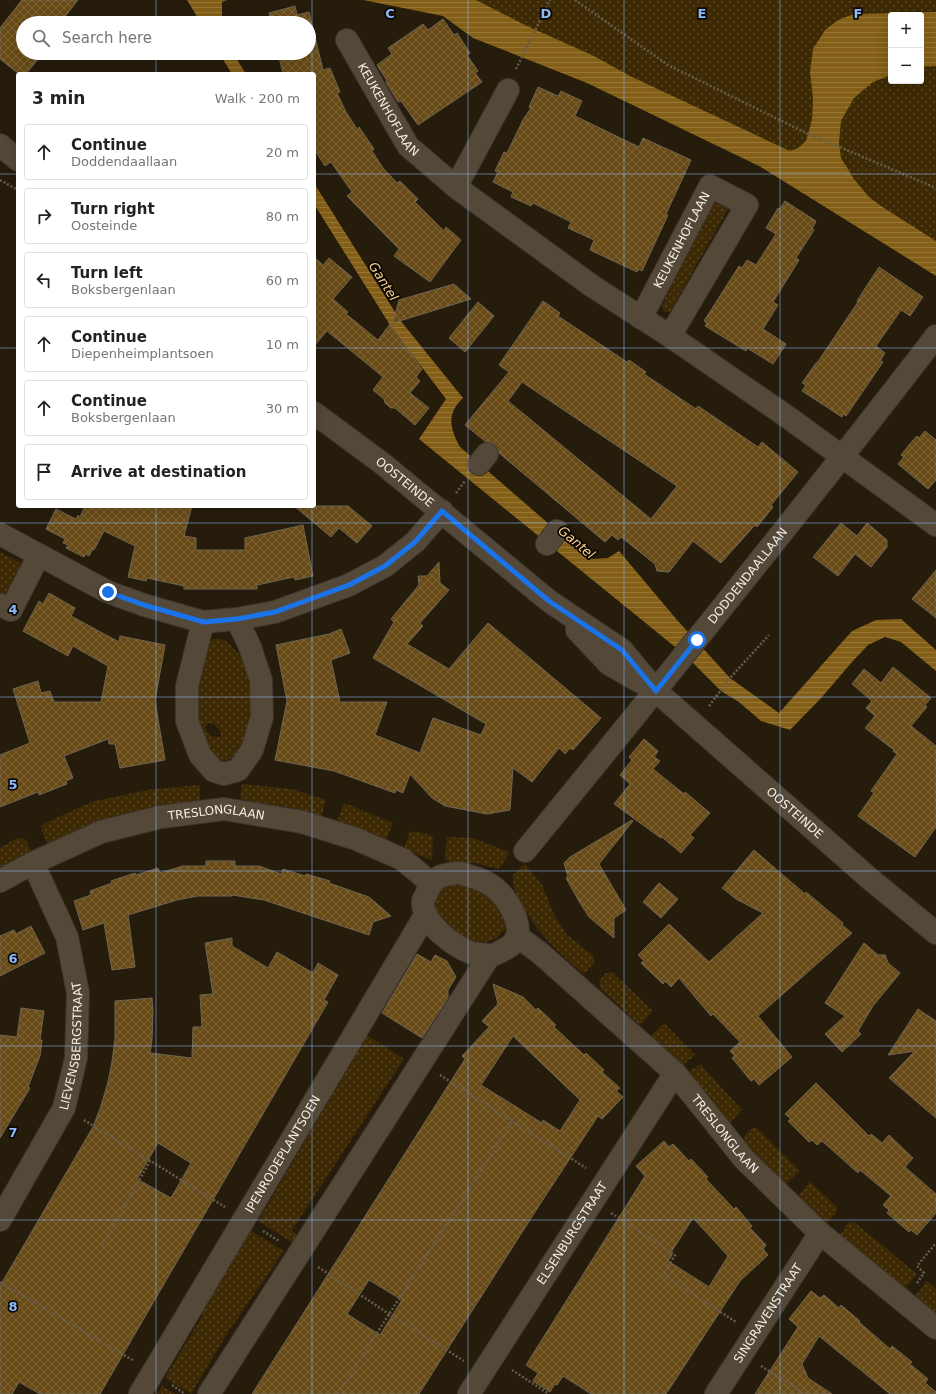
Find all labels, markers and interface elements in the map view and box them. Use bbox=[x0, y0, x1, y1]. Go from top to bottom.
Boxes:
text: C bbox=[385, 6, 395, 21]
text: D bbox=[541, 6, 552, 21]
text: E bbox=[698, 6, 706, 21]
text: F bbox=[854, 6, 862, 21]
map controls bbox=[888, 12, 924, 84]
button: + bbox=[888, 12, 924, 48]
search box bbox=[16, 16, 316, 60]
icon: search bbox=[30, 27, 52, 49]
text: Search here bbox=[62, 29, 152, 47]
button: − bbox=[888, 48, 924, 84]
street label: KEUKENHOFLAAN bbox=[355, 60, 422, 159]
text: 3 min bbox=[32, 88, 85, 108]
text: Walk · 200 m bbox=[215, 91, 300, 106]
text: Continue bbox=[71, 136, 147, 154]
icon: ahead bbox=[33, 141, 55, 163]
text: 20 m bbox=[266, 145, 299, 160]
text: Doddendaallaan bbox=[71, 154, 177, 169]
street label: KEUKENHOFLAAN bbox=[651, 189, 713, 291]
text: Turn right bbox=[71, 200, 155, 218]
icon: right bbox=[33, 205, 55, 227]
text: 80 m bbox=[266, 209, 299, 224]
text: Oosteinde bbox=[71, 218, 137, 233]
water label: Gantel bbox=[366, 259, 402, 304]
text: Turn left bbox=[71, 264, 143, 282]
icon: left bbox=[33, 269, 55, 291]
text: 60 m bbox=[266, 273, 299, 288]
text: Boksbergenlaan bbox=[71, 282, 176, 297]
text: Continue bbox=[71, 328, 147, 346]
icon: ahead bbox=[33, 333, 55, 355]
text: 10 m bbox=[266, 337, 299, 352]
text: Diepenheimplantsoen bbox=[71, 346, 214, 361]
text: Continue bbox=[71, 392, 147, 410]
icon: ahead bbox=[33, 397, 55, 419]
text: 30 m bbox=[266, 401, 299, 416]
text: Boksbergenlaan bbox=[71, 410, 176, 425]
street label: OOSTEINDE bbox=[373, 454, 437, 510]
icon: arrive bbox=[33, 461, 55, 483]
text: Arrive at destination bbox=[71, 463, 246, 481]
water label: Gantel bbox=[555, 523, 598, 562]
street label: DODDENDAALLAAN bbox=[705, 525, 790, 627]
route end bbox=[99, 583, 117, 601]
text: 4 bbox=[8, 602, 18, 617]
route start bbox=[688, 631, 706, 649]
text: 5 bbox=[8, 777, 18, 792]
street label: OOSTEINDE bbox=[764, 784, 826, 842]
street label: TRESLONGLAAN bbox=[166, 802, 266, 823]
text: 6 bbox=[8, 951, 18, 966]
street label: LIEVENSBERGSTRAAT bbox=[57, 980, 85, 1111]
street label: TRESLONGLAAN bbox=[688, 1091, 761, 1176]
street label: IPENRODEPLANTSOEN bbox=[242, 1093, 323, 1216]
text: 7 bbox=[8, 1125, 18, 1140]
street label: ELSENBURGSTRAAT bbox=[534, 1179, 611, 1287]
street label: SINGRAVENSTRAAT bbox=[731, 1260, 806, 1366]
text: 8 bbox=[8, 1299, 18, 1314]

